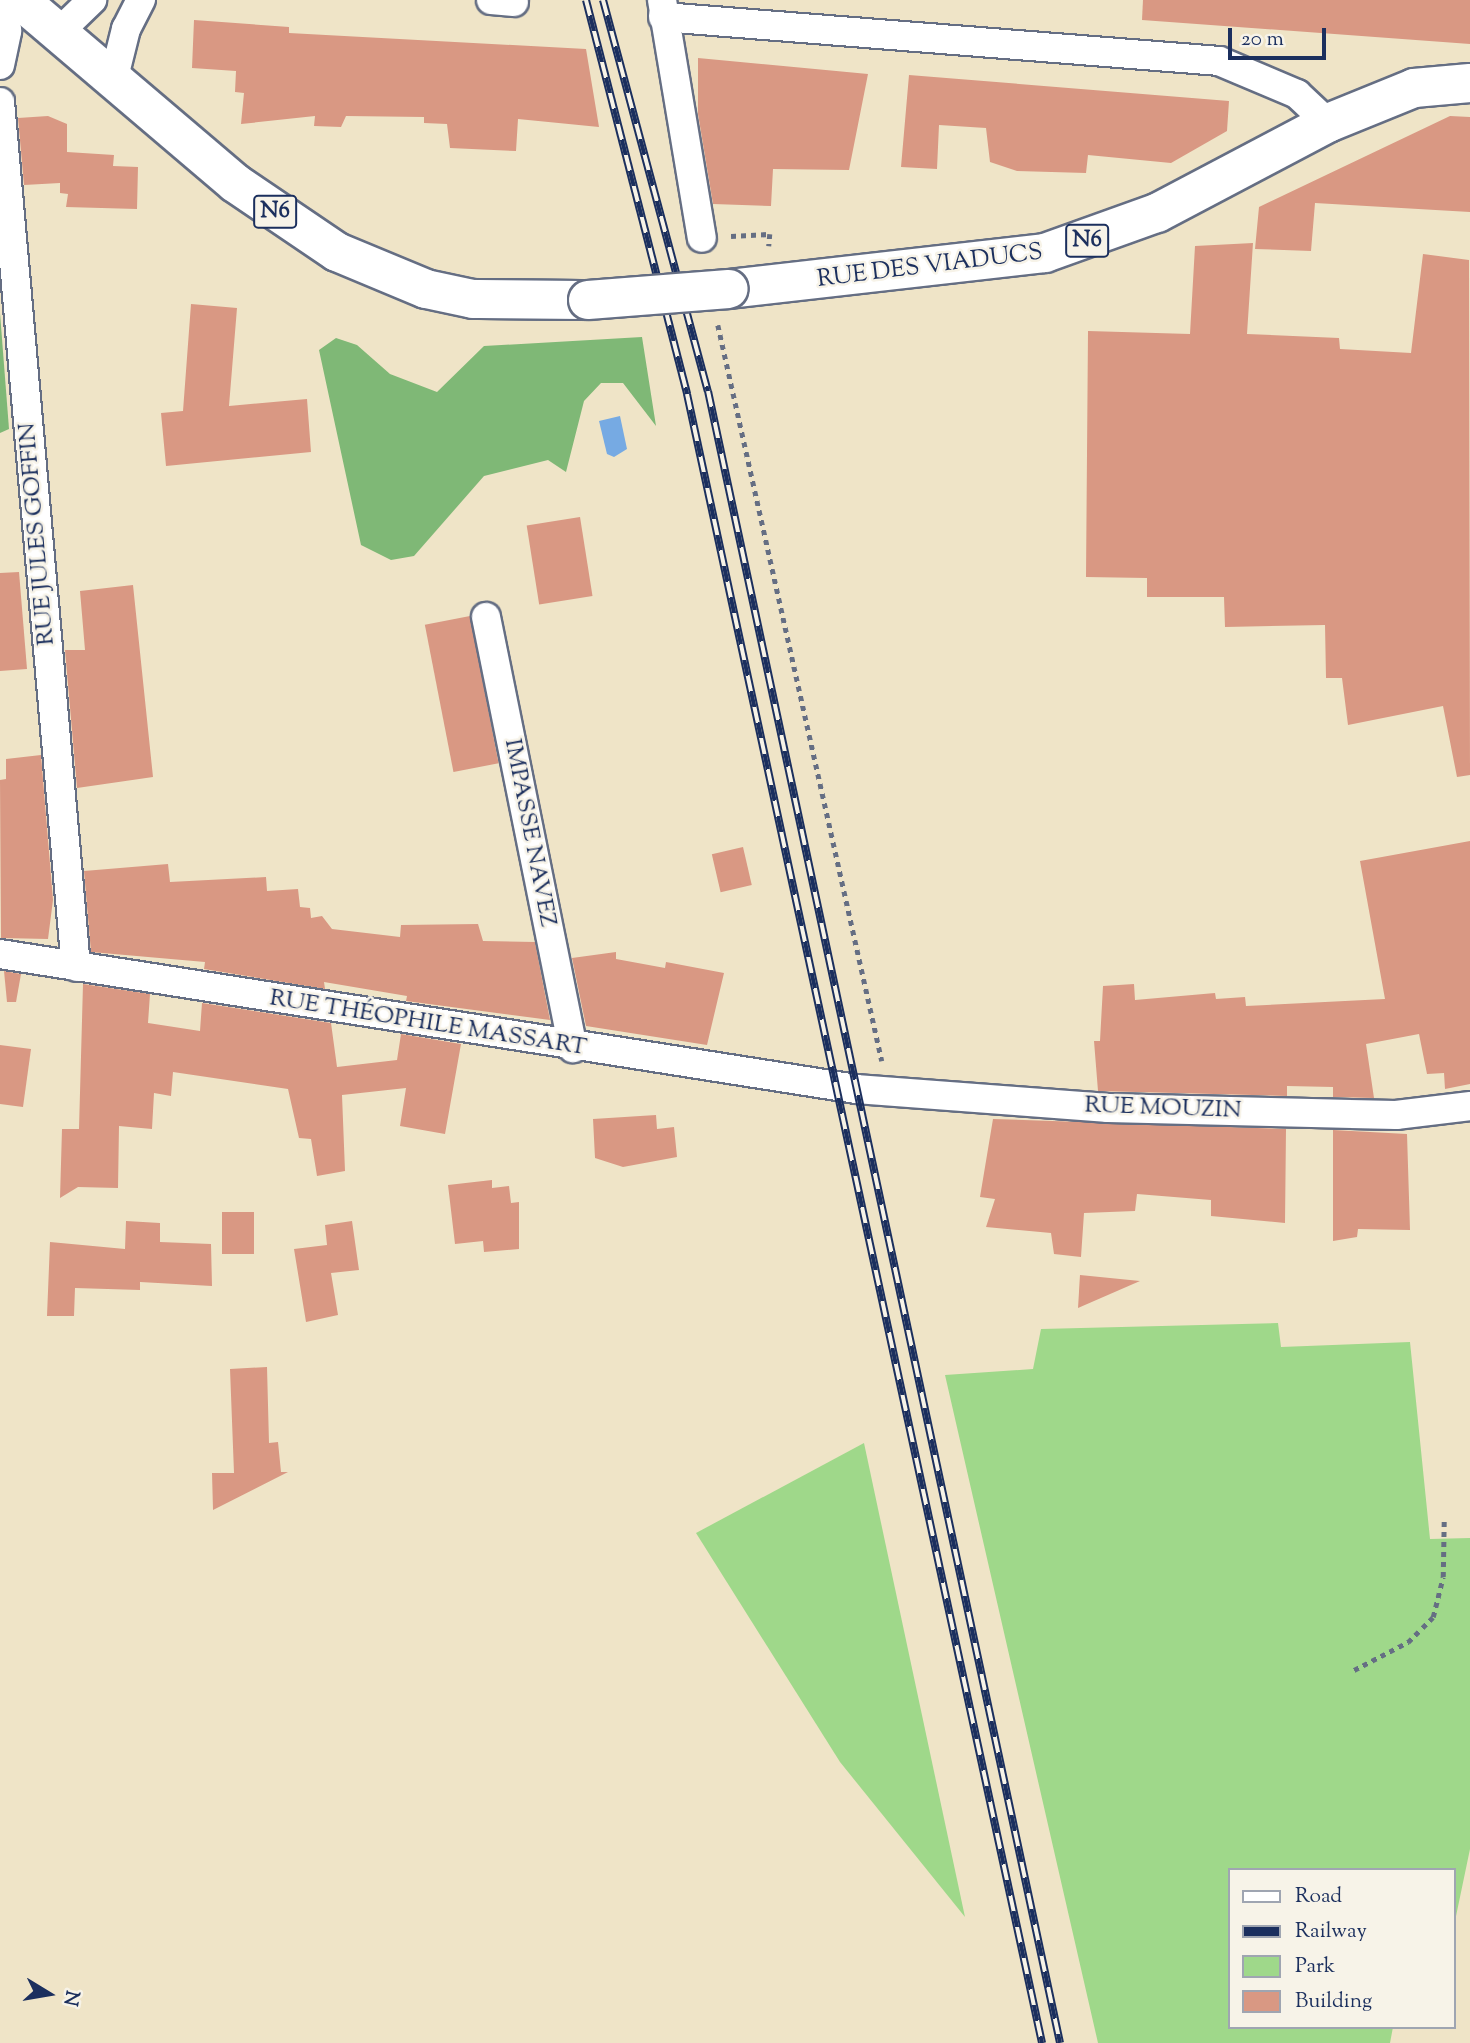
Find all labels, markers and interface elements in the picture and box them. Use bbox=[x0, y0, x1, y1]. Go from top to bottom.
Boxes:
scale bar bbox=[1232, 14, 1330, 58]
text: 20 m bbox=[1241, 25, 1284, 55]
road number: N6 bbox=[252, 192, 298, 232]
road number: N6 bbox=[1064, 222, 1110, 260]
street label: RUE DES VIADUCS bbox=[816, 239, 1044, 295]
street label: RUE JULES GOFFIN bbox=[14, 421, 62, 647]
street label: IMPASSE NAVEZ bbox=[497, 737, 561, 929]
street label: RUE THÉOPHILE MASSART bbox=[267, 985, 589, 1063]
street label: RUE MOUZIN bbox=[1084, 1092, 1242, 1126]
legend bbox=[1228, 1868, 1456, 2029]
text: Road bbox=[1295, 1882, 1342, 1912]
text: Railway bbox=[1295, 1917, 1367, 1947]
text: Park bbox=[1295, 1952, 1335, 1982]
north arrow bbox=[14, 1959, 84, 2029]
text: Building bbox=[1295, 1987, 1372, 2017]
text: N bbox=[55, 1988, 85, 2008]

